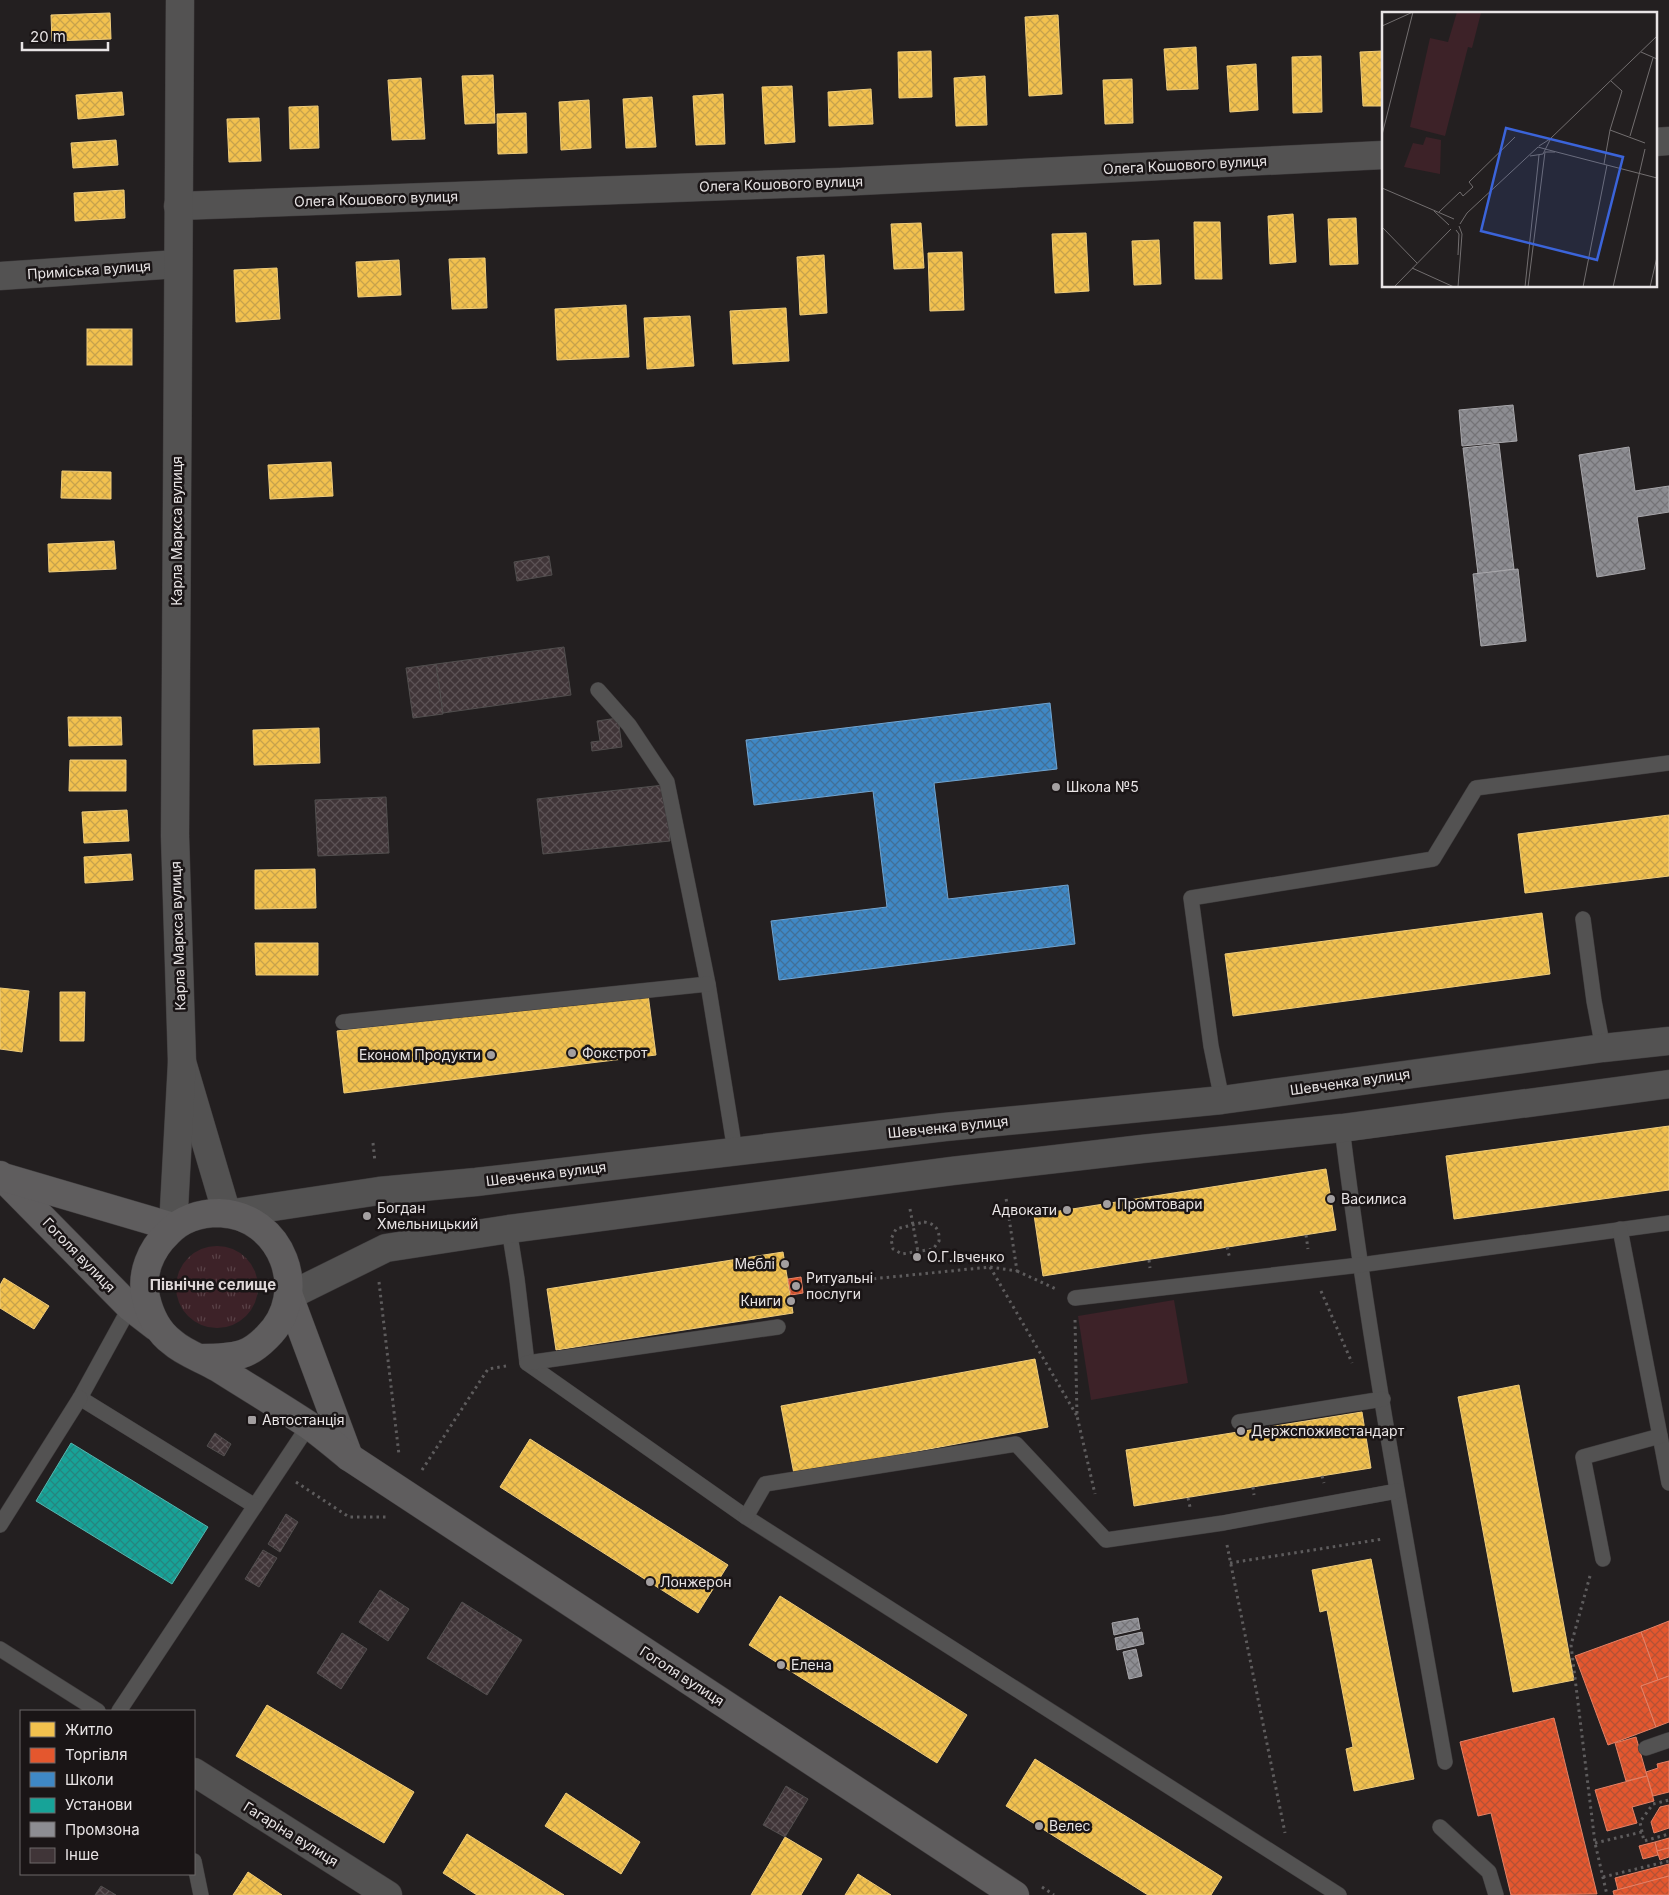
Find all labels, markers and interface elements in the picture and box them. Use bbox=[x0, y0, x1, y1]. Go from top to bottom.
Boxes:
inset map bbox=[1382, 12, 1656, 288]
scale bar bbox=[22, 20, 109, 52]
text: 20 m bbox=[30, 27, 66, 46]
street label: Олега Кошового вулиця bbox=[1103, 152, 1267, 177]
street label: Олега Кошового вулиця bbox=[699, 172, 863, 195]
street label: Олега Кошового вулиця bbox=[294, 187, 458, 210]
street label: Приміська вулиця bbox=[26, 257, 152, 282]
street label: Карла Маркса вулиця bbox=[168, 456, 185, 606]
place label: Школа №5 bbox=[1066, 778, 1139, 795]
marker: Школа №5 bbox=[1050, 781, 1062, 793]
street label: Карла Маркса вулиця bbox=[166, 861, 189, 1011]
place label: Фокстрот bbox=[582, 1044, 648, 1061]
place label: Економ Продукти bbox=[359, 1046, 481, 1063]
marker: Фокстрот bbox=[566, 1047, 578, 1059]
marker: Економ Продукти bbox=[485, 1049, 497, 1061]
street label: Шевченка вулиця bbox=[1289, 1065, 1411, 1098]
street label: Шевченка вулиця bbox=[887, 1112, 1009, 1141]
street label: Шевченка вулиця bbox=[485, 1158, 607, 1189]
place label: Василиса bbox=[1341, 1190, 1407, 1207]
marker: Василиса bbox=[1325, 1193, 1337, 1205]
place label: Промтовари bbox=[1117, 1195, 1202, 1212]
marker: Промтовари bbox=[1101, 1198, 1113, 1210]
place label: Богдан Хмельницький bbox=[377, 1199, 478, 1232]
place label: Адвокати bbox=[992, 1201, 1057, 1218]
marker: Адвокати bbox=[1061, 1204, 1073, 1216]
marker: Богдан Хмельницький bbox=[361, 1210, 373, 1222]
street label: Гоголя вулиця bbox=[40, 1214, 119, 1295]
place label: О.Г.Івченко bbox=[927, 1248, 1005, 1265]
marker: О.Г.Івченко bbox=[911, 1251, 923, 1263]
place label: Меблі bbox=[734, 1255, 775, 1272]
marker: Меблі bbox=[779, 1258, 791, 1270]
place label: Ритуальні послуги bbox=[806, 1269, 873, 1302]
district label: Північне селище bbox=[150, 1275, 276, 1294]
marker: Ритуальні послуги bbox=[790, 1280, 802, 1292]
place label: Книги bbox=[740, 1292, 781, 1309]
marker: Книги bbox=[785, 1295, 797, 1307]
place label: Автостанція bbox=[262, 1411, 344, 1428]
marker: Автостанція bbox=[246, 1414, 258, 1426]
place label: Держспоживстандарт bbox=[1251, 1422, 1405, 1439]
marker: Держспоживстандарт bbox=[1235, 1425, 1247, 1437]
place label: Лонжерон bbox=[660, 1573, 732, 1590]
marker: Лонжерон bbox=[644, 1576, 656, 1588]
street label: Гоголя вулиця bbox=[637, 1642, 728, 1709]
place label: Елена bbox=[791, 1656, 832, 1673]
marker: Елена bbox=[775, 1659, 787, 1671]
legend bbox=[20, 1710, 195, 1875]
text: Житло bbox=[65, 1720, 113, 1739]
text: Торгівля bbox=[65, 1745, 128, 1764]
text: Школи bbox=[65, 1770, 114, 1789]
text: Установи bbox=[65, 1795, 132, 1814]
street label: Гагаріна вулиця bbox=[241, 1798, 342, 1870]
place label: Велес bbox=[1049, 1817, 1091, 1834]
text: Промзона bbox=[65, 1820, 140, 1839]
marker: Велес bbox=[1033, 1820, 1045, 1832]
text: Інше bbox=[65, 1845, 99, 1864]

